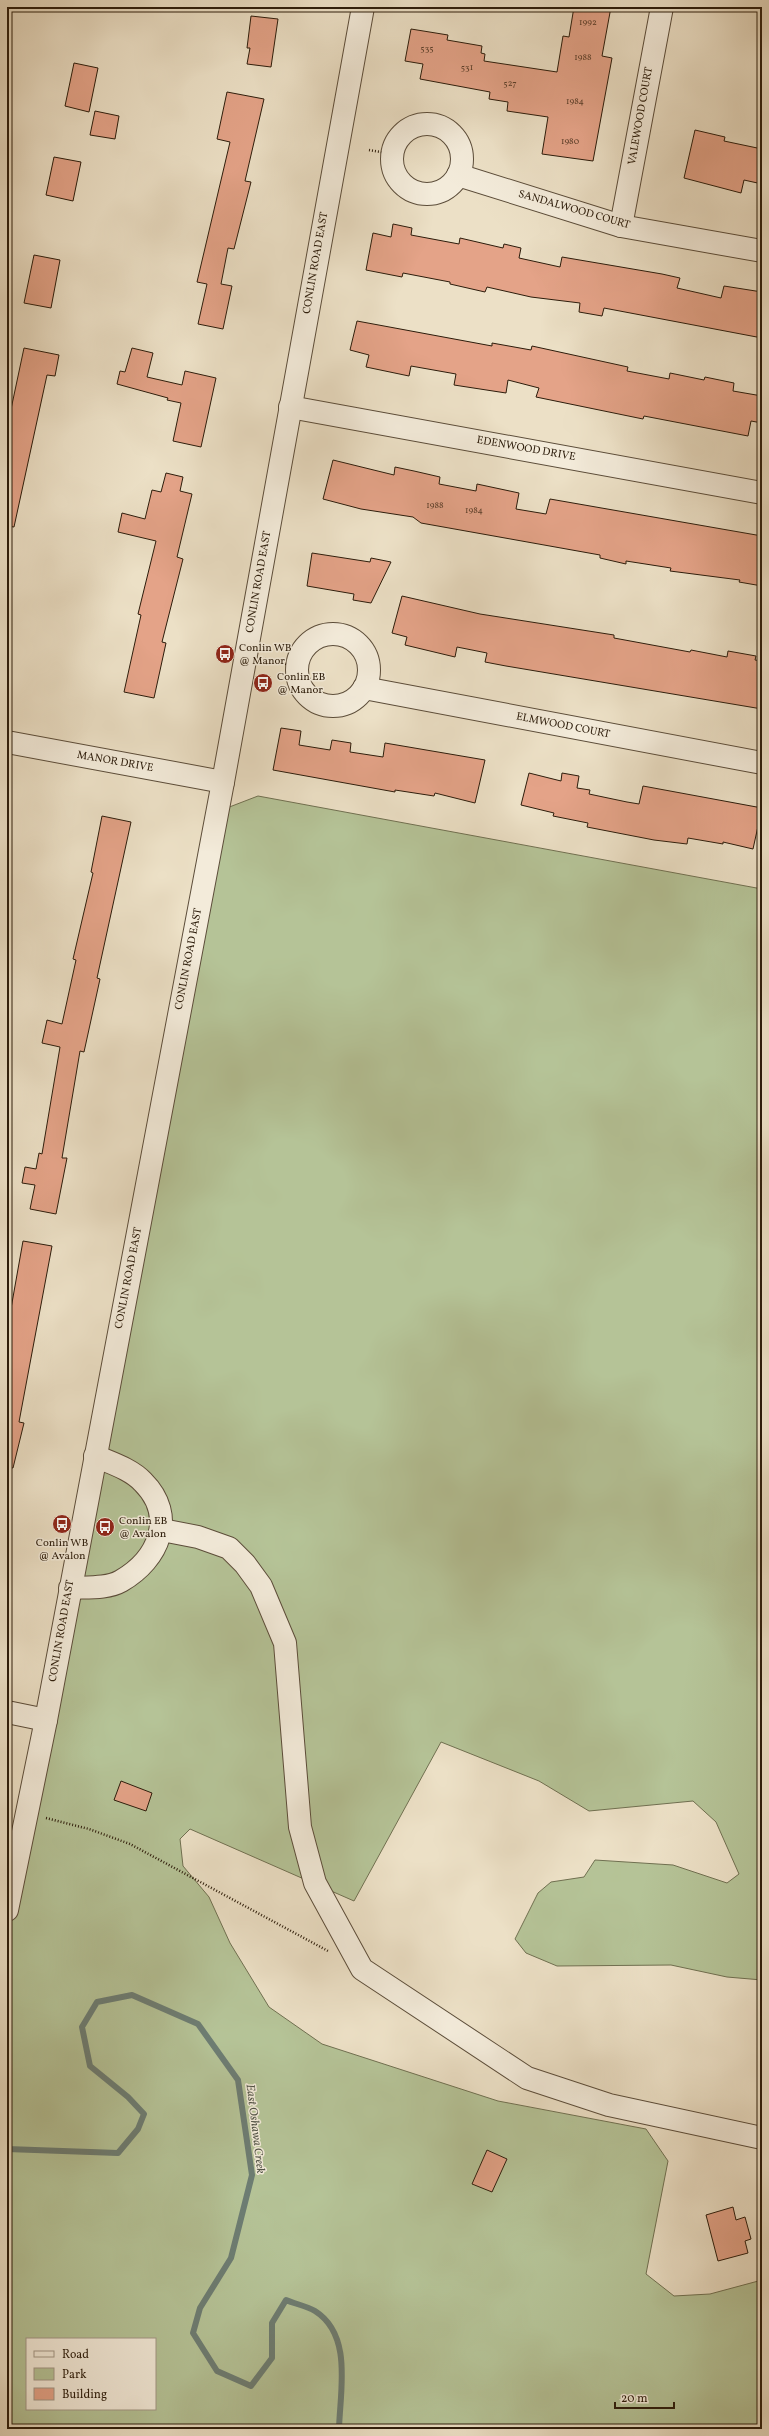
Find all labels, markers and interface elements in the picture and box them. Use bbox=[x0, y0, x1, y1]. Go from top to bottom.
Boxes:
house number: 1992 bbox=[579, 16, 597, 29]
house number: 535 bbox=[420, 42, 434, 55]
house number: 1988 bbox=[574, 51, 592, 64]
house number: 531 bbox=[461, 61, 473, 74]
street label: VALEWOOD COURT bbox=[625, 65, 657, 166]
house number: 527 bbox=[503, 77, 517, 90]
house number: 1984 bbox=[566, 95, 584, 108]
house number: 1980 bbox=[561, 135, 580, 148]
street label: SANDALWOOD COURT bbox=[516, 187, 632, 233]
street label: CONLIN ROAD EAST bbox=[300, 210, 332, 315]
street label: EDENWOOD DRIVE bbox=[475, 433, 577, 465]
house number: 1988 bbox=[426, 499, 444, 512]
house number: 1984 bbox=[465, 504, 483, 517]
street label: CONLIN ROAD EAST bbox=[243, 529, 275, 634]
place label: Conlin WB @ Manor bbox=[239, 641, 292, 669]
bus stop icon: Conlin WB @ Manor bbox=[214, 643, 236, 665]
place label: Conlin EB @ Manor bbox=[277, 670, 326, 698]
bus stop icon: Conlin EB @ Manor bbox=[252, 672, 274, 694]
street label: ELMWOOD COURT bbox=[515, 710, 612, 743]
street label: MANOR DRIVE bbox=[76, 748, 155, 776]
street label: CONLIN ROAD EAST bbox=[172, 906, 206, 1011]
street label: CONLIN ROAD EAST bbox=[112, 1225, 146, 1330]
bus stop icon: Conlin WB @ Avalon bbox=[51, 1513, 73, 1535]
place label: Conlin EB @ Avalon bbox=[119, 1514, 168, 1542]
bus stop icon: Conlin EB @ Avalon bbox=[94, 1516, 116, 1538]
place label: Conlin WB @ Avalon bbox=[36, 1536, 88, 1564]
street label: CONLIN ROAD EAST bbox=[46, 1578, 78, 1683]
water label: East Oshawa Creek bbox=[242, 2083, 268, 2175]
legend bbox=[26, 2338, 156, 2410]
text: Road bbox=[62, 2347, 89, 2363]
text: Park bbox=[62, 2367, 87, 2383]
scale bar bbox=[615, 2384, 674, 2410]
text: Building bbox=[62, 2387, 107, 2403]
text: 20 m bbox=[621, 2391, 648, 2407]

